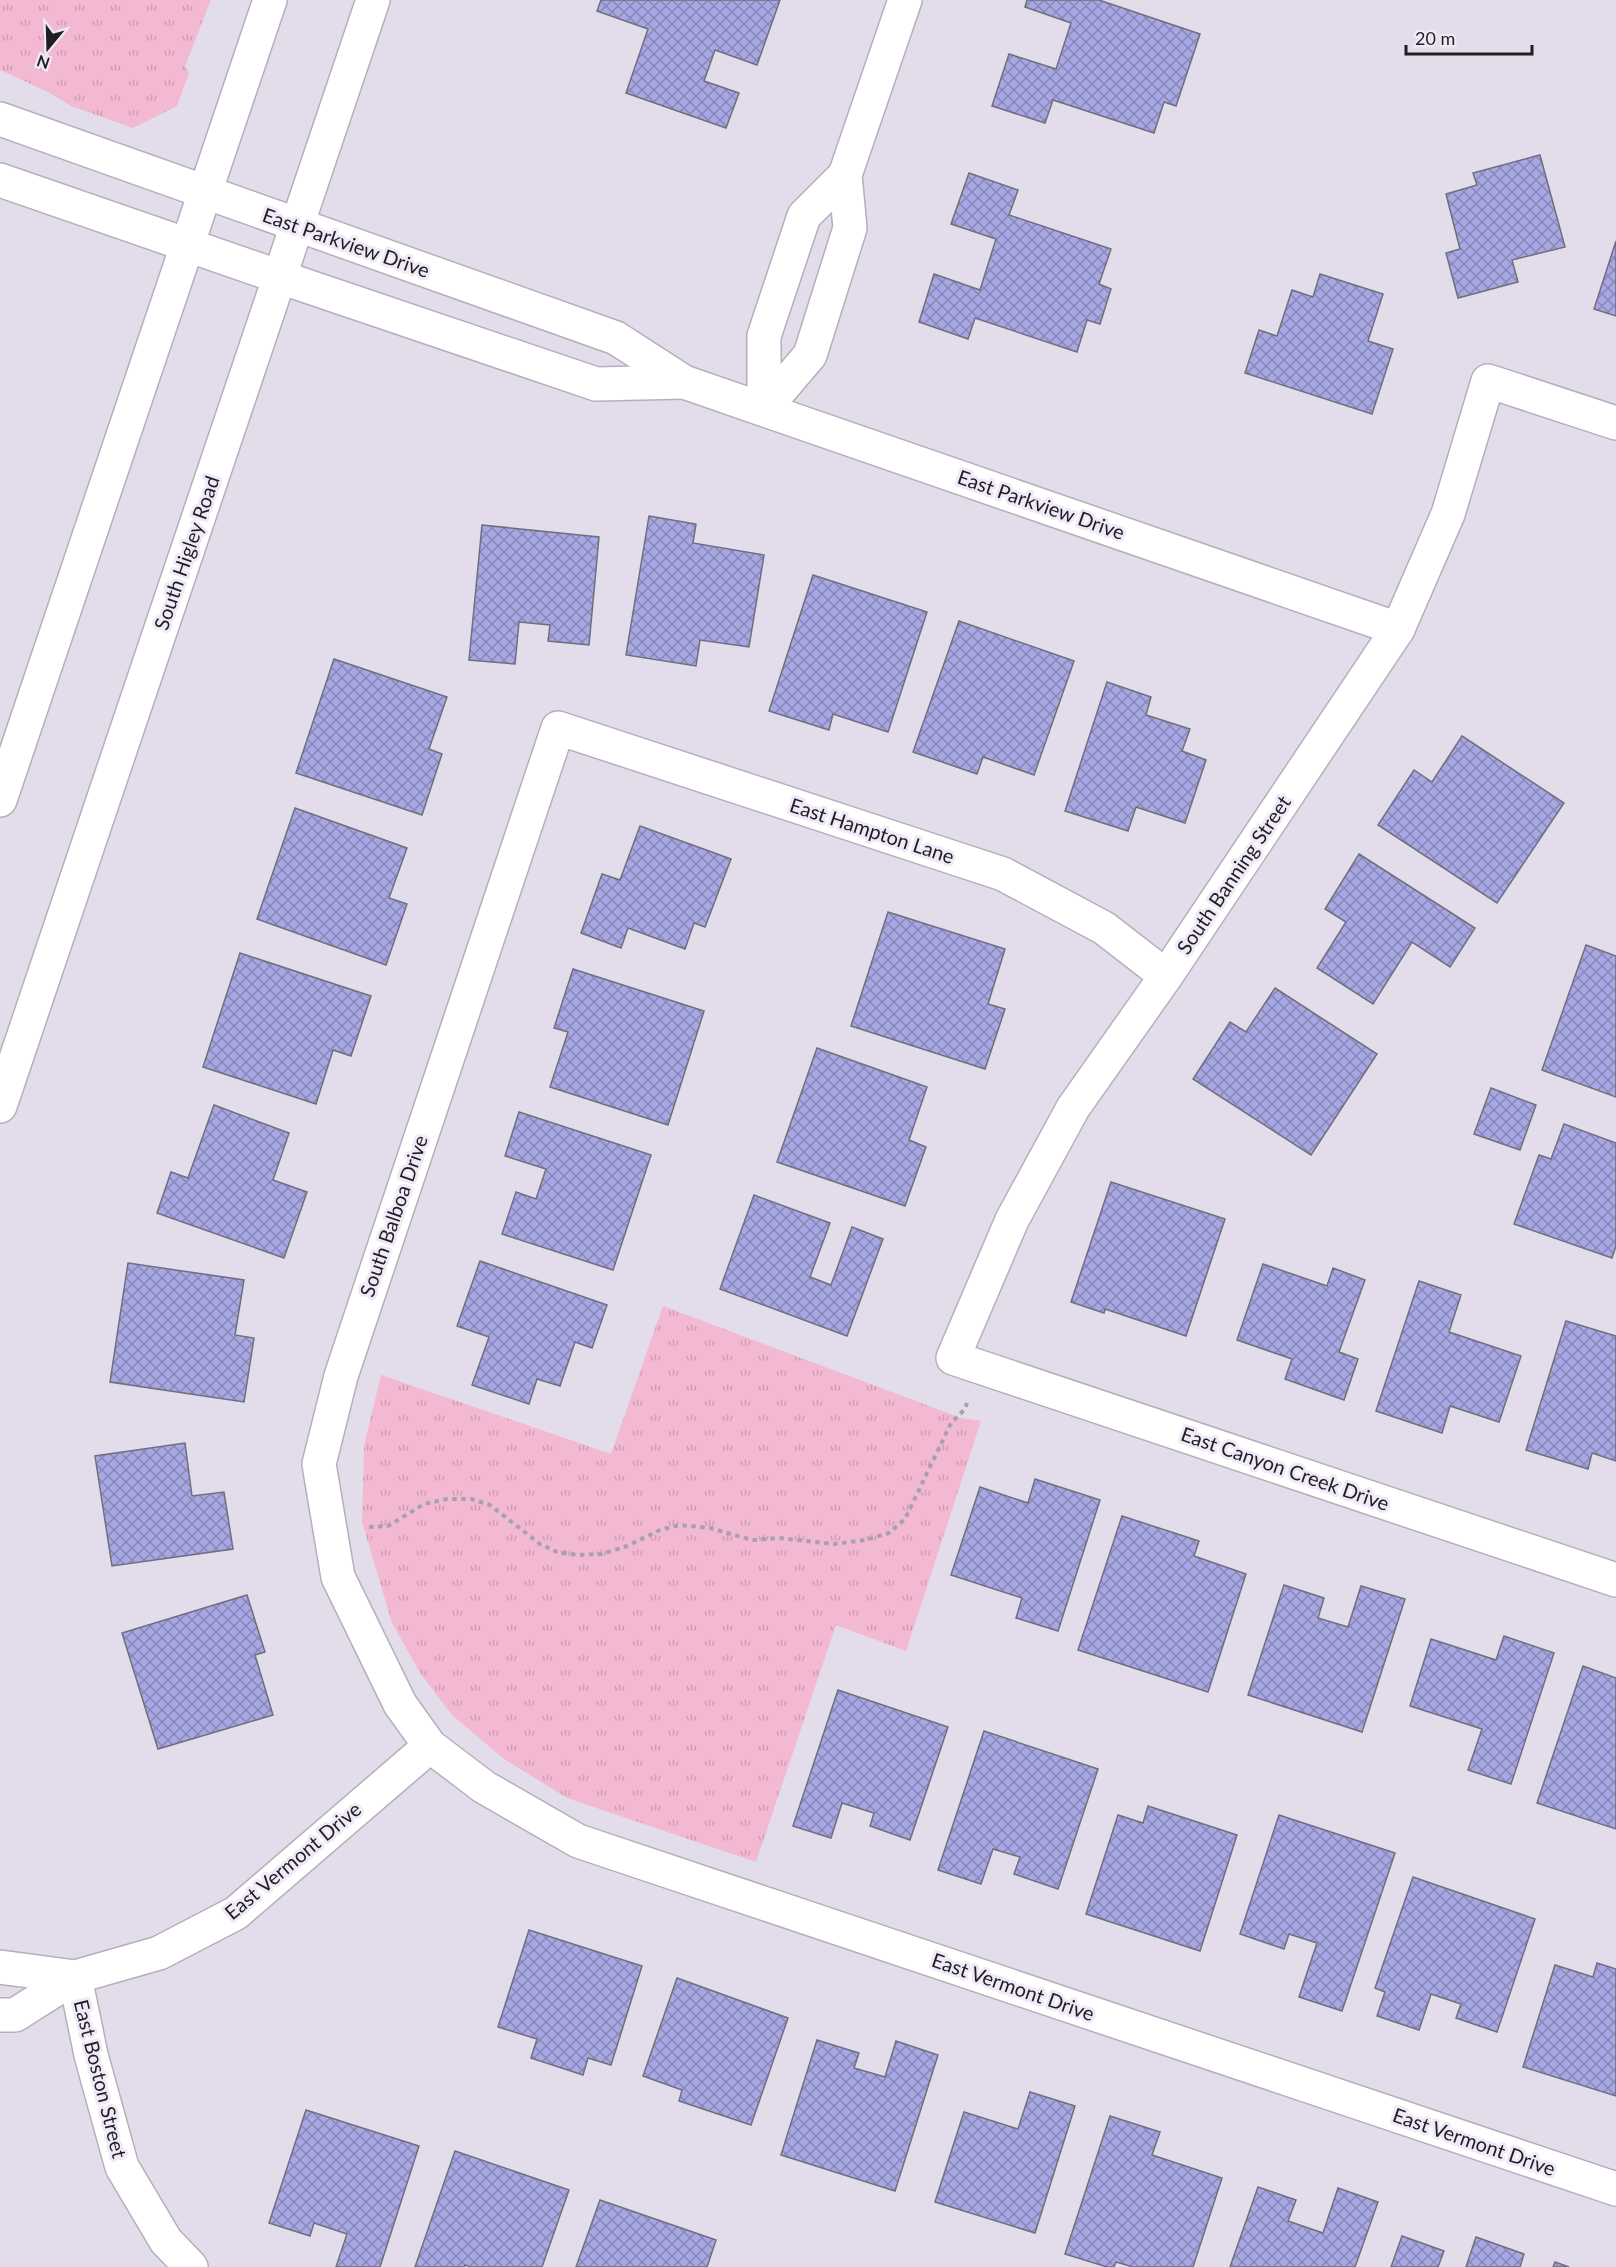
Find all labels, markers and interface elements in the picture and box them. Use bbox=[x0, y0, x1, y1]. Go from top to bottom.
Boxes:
north arrow bbox=[18, 18, 78, 78]
scale bar bbox=[1406, 18, 1532, 56]
text: 20 m bbox=[1415, 27, 1455, 49]
text: N bbox=[34, 52, 52, 74]
street label: East Parkview Drive bbox=[260, 202, 433, 282]
street label: East Parkview Drive bbox=[955, 464, 1128, 544]
street label: South Higley Road bbox=[148, 472, 224, 633]
street label: South Banning Street bbox=[1171, 791, 1295, 958]
street label: East Hampton Lane bbox=[787, 792, 958, 868]
street label: South Balboa Drive bbox=[354, 1132, 432, 1300]
street label: East Canyon Creek Drive bbox=[1178, 1421, 1393, 1515]
street label: East Vermont Drive bbox=[219, 1796, 365, 1924]
street label: East Vermont Drive bbox=[929, 1947, 1098, 2025]
street label: East Boston Street bbox=[70, 1997, 132, 2160]
street label: East Vermont Drive bbox=[1390, 2102, 1559, 2180]

